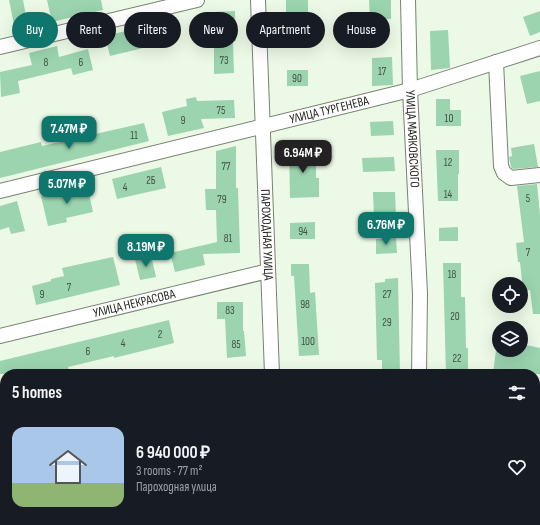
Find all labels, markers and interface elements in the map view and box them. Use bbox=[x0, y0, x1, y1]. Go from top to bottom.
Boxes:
chip: Buy bbox=[12, 12, 58, 48]
chip: Rent bbox=[66, 12, 116, 48]
chip: Filters bbox=[124, 12, 181, 48]
chip: New bbox=[189, 12, 238, 48]
chip: Apartment bbox=[246, 12, 325, 48]
chip: House bbox=[333, 12, 390, 48]
house number: 73 bbox=[219, 54, 229, 67]
house number: 8 bbox=[44, 56, 49, 69]
house number: 6 bbox=[79, 56, 84, 69]
house number: 17 bbox=[378, 65, 387, 78]
house number: 90 bbox=[292, 72, 302, 85]
street label: УЛИЦА МАЯКОВСКОГО bbox=[402, 90, 423, 188]
street label: УЛИЦА ТУРГЕНЕВА bbox=[288, 92, 371, 127]
house number: 75 bbox=[217, 104, 225, 117]
house number: 10 bbox=[445, 112, 453, 125]
house number: 9 bbox=[181, 114, 186, 127]
pin: 7.47M ₽ bbox=[32, 116, 106, 150]
text: 7.47M ₽ bbox=[51, 121, 87, 137]
house number: 11 bbox=[130, 129, 138, 142]
pin: 6.94M ₽ bbox=[266, 140, 340, 174]
text: 6.94M ₽ bbox=[284, 145, 322, 161]
house number: 12 bbox=[444, 156, 453, 169]
house number: 77 bbox=[222, 160, 231, 173]
pin: 5.07M ₽ bbox=[30, 171, 104, 205]
house number: 2Б bbox=[146, 174, 156, 187]
text: 5.07M ₽ bbox=[48, 176, 86, 192]
house number: 4 bbox=[123, 181, 128, 194]
house number: 14 bbox=[444, 188, 453, 201]
street label: ПАРОХОДНАЯ УЛИЦА bbox=[257, 189, 277, 281]
house number: 5 bbox=[526, 192, 530, 205]
house number: 79 bbox=[217, 193, 227, 206]
pin: 6.76M ₽ bbox=[349, 212, 423, 246]
text: 6.76M ₽ bbox=[367, 217, 405, 233]
house number: 94 bbox=[298, 225, 308, 238]
house number: 81 bbox=[224, 232, 232, 245]
pin: 8.19M ₽ bbox=[109, 234, 183, 268]
text: 8.19M ₽ bbox=[127, 239, 165, 255]
house number: 7 bbox=[526, 246, 531, 259]
house number: 18 bbox=[448, 268, 457, 281]
map controls bbox=[492, 277, 528, 357]
button: locate bbox=[492, 277, 528, 313]
house number: 7 bbox=[67, 281, 72, 294]
street label: УЛИЦА НЕКРАСОВА bbox=[91, 286, 177, 321]
house number: 9 bbox=[40, 288, 45, 301]
house number: 27 bbox=[383, 288, 392, 301]
house number: 98 bbox=[300, 298, 310, 311]
house number: 83 bbox=[225, 304, 235, 317]
house number: 20 bbox=[450, 310, 460, 323]
house number: 29 bbox=[382, 316, 392, 329]
button: layers bbox=[492, 321, 528, 357]
house number: 2 bbox=[158, 328, 163, 341]
house number: 100 bbox=[301, 335, 315, 348]
house number: 4 bbox=[121, 337, 126, 350]
house number: 85 bbox=[231, 338, 241, 351]
house number: 6 bbox=[86, 345, 91, 358]
house number: 22 bbox=[452, 352, 462, 365]
icon: filters bbox=[506, 382, 528, 404]
text: 5 homes bbox=[12, 383, 62, 403]
icon: home bbox=[44, 443, 92, 491]
text: 6 940 000 ₽ bbox=[136, 443, 210, 463]
icon: heart bbox=[506, 456, 528, 478]
text: 3 rooms · 77 m² bbox=[136, 463, 202, 479]
text: Пароходная улица bbox=[136, 479, 217, 495]

